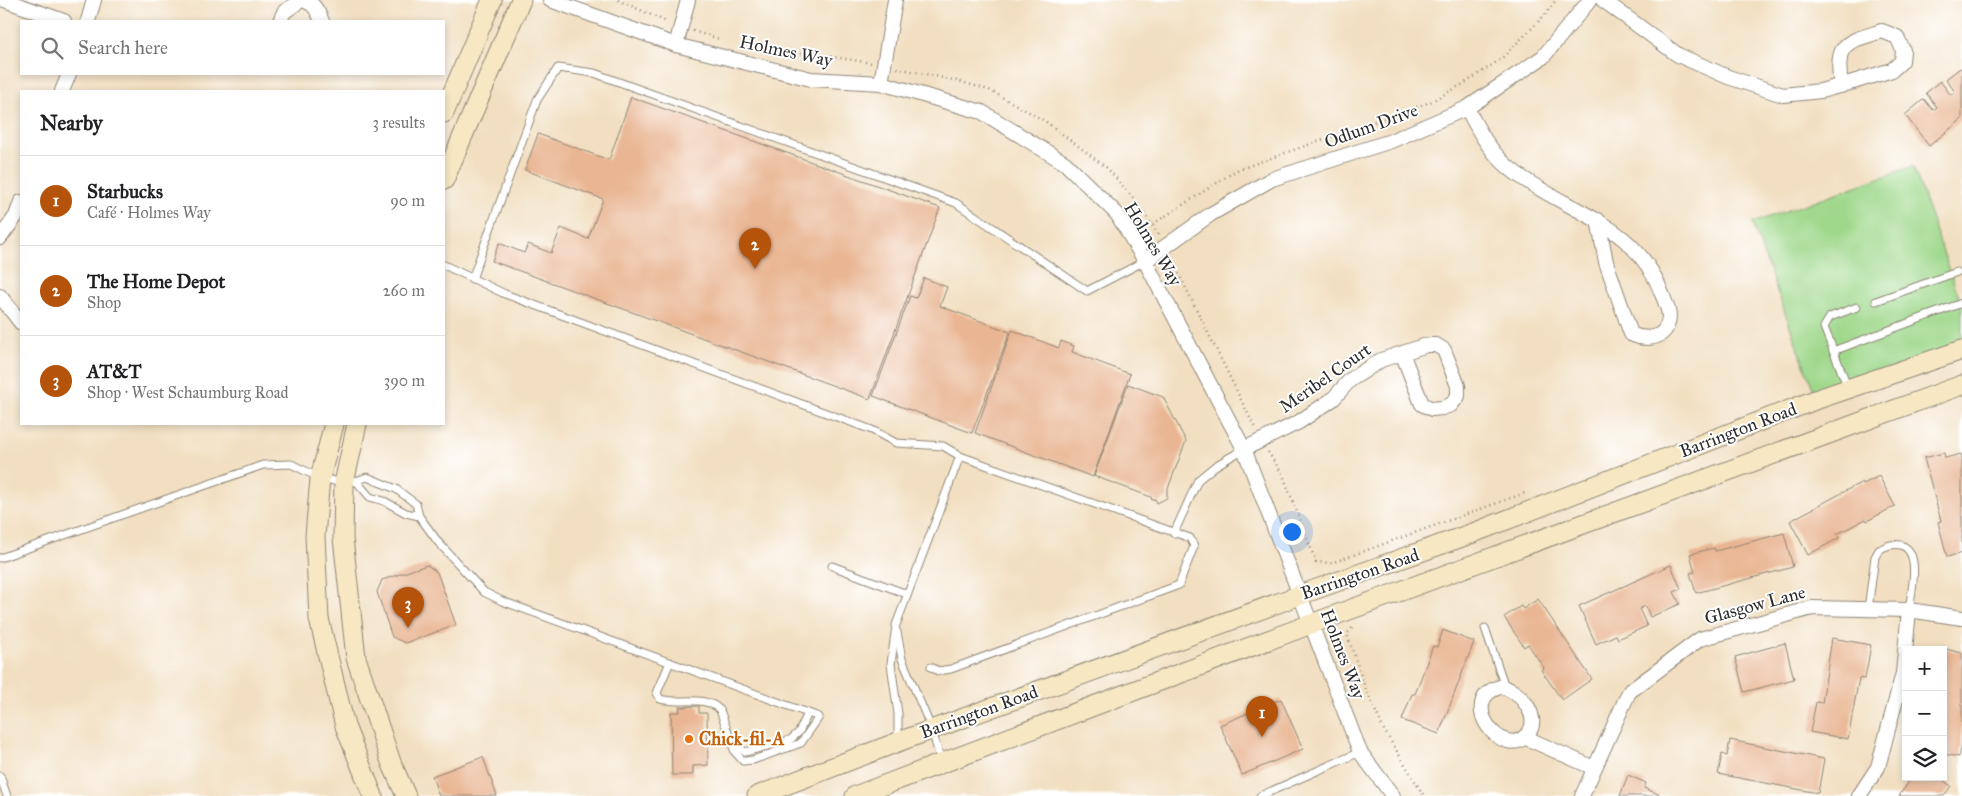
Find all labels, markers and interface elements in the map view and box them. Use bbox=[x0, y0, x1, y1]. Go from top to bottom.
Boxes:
search box bbox=[20, 20, 445, 75]
street label: Holmes Way bbox=[738, 30, 835, 72]
icon: search bbox=[38, 34, 66, 62]
text: Search here bbox=[78, 36, 168, 59]
street label: Odlum Drive bbox=[1321, 99, 1421, 153]
text: Nearby bbox=[40, 110, 103, 136]
text: 3 results bbox=[372, 113, 425, 132]
text: Starbucks bbox=[87, 180, 163, 203]
text: 1 bbox=[53, 191, 59, 210]
text: 90 m bbox=[390, 191, 425, 210]
street label: Holmes Way bbox=[1119, 198, 1187, 291]
text: Café · Holmes Way bbox=[87, 203, 211, 222]
pin: 2 bbox=[739, 228, 771, 269]
text: The Home Depot bbox=[87, 270, 225, 293]
text: 2 bbox=[52, 281, 60, 300]
text: 260 m bbox=[383, 281, 425, 300]
text: Shop bbox=[87, 293, 121, 312]
street label: Meribel Court bbox=[1275, 338, 1376, 418]
text: AT&T bbox=[87, 360, 141, 383]
text: 3 bbox=[53, 371, 59, 390]
text: 390 m bbox=[384, 371, 425, 390]
text: Shop · West Schaumburg Road bbox=[87, 383, 288, 402]
street label: Barrington Road bbox=[1676, 398, 1800, 463]
your location bbox=[1279, 519, 1305, 545]
street label: Barrington Road bbox=[1298, 543, 1422, 605]
street label: Glasgow Lane bbox=[1702, 581, 1808, 630]
pin: 3 bbox=[392, 587, 424, 628]
street label: Holmes Way bbox=[1316, 606, 1370, 703]
map controls bbox=[1902, 646, 1947, 781]
button: + bbox=[1902, 646, 1947, 691]
street label: Barrington Road bbox=[917, 681, 1041, 744]
button: − bbox=[1902, 691, 1947, 736]
pin: 1 bbox=[1246, 696, 1278, 737]
place label: Chick-fil-A bbox=[699, 728, 785, 750]
marker: Chick-fil-A bbox=[683, 733, 695, 745]
button: layers bbox=[1902, 736, 1947, 781]

